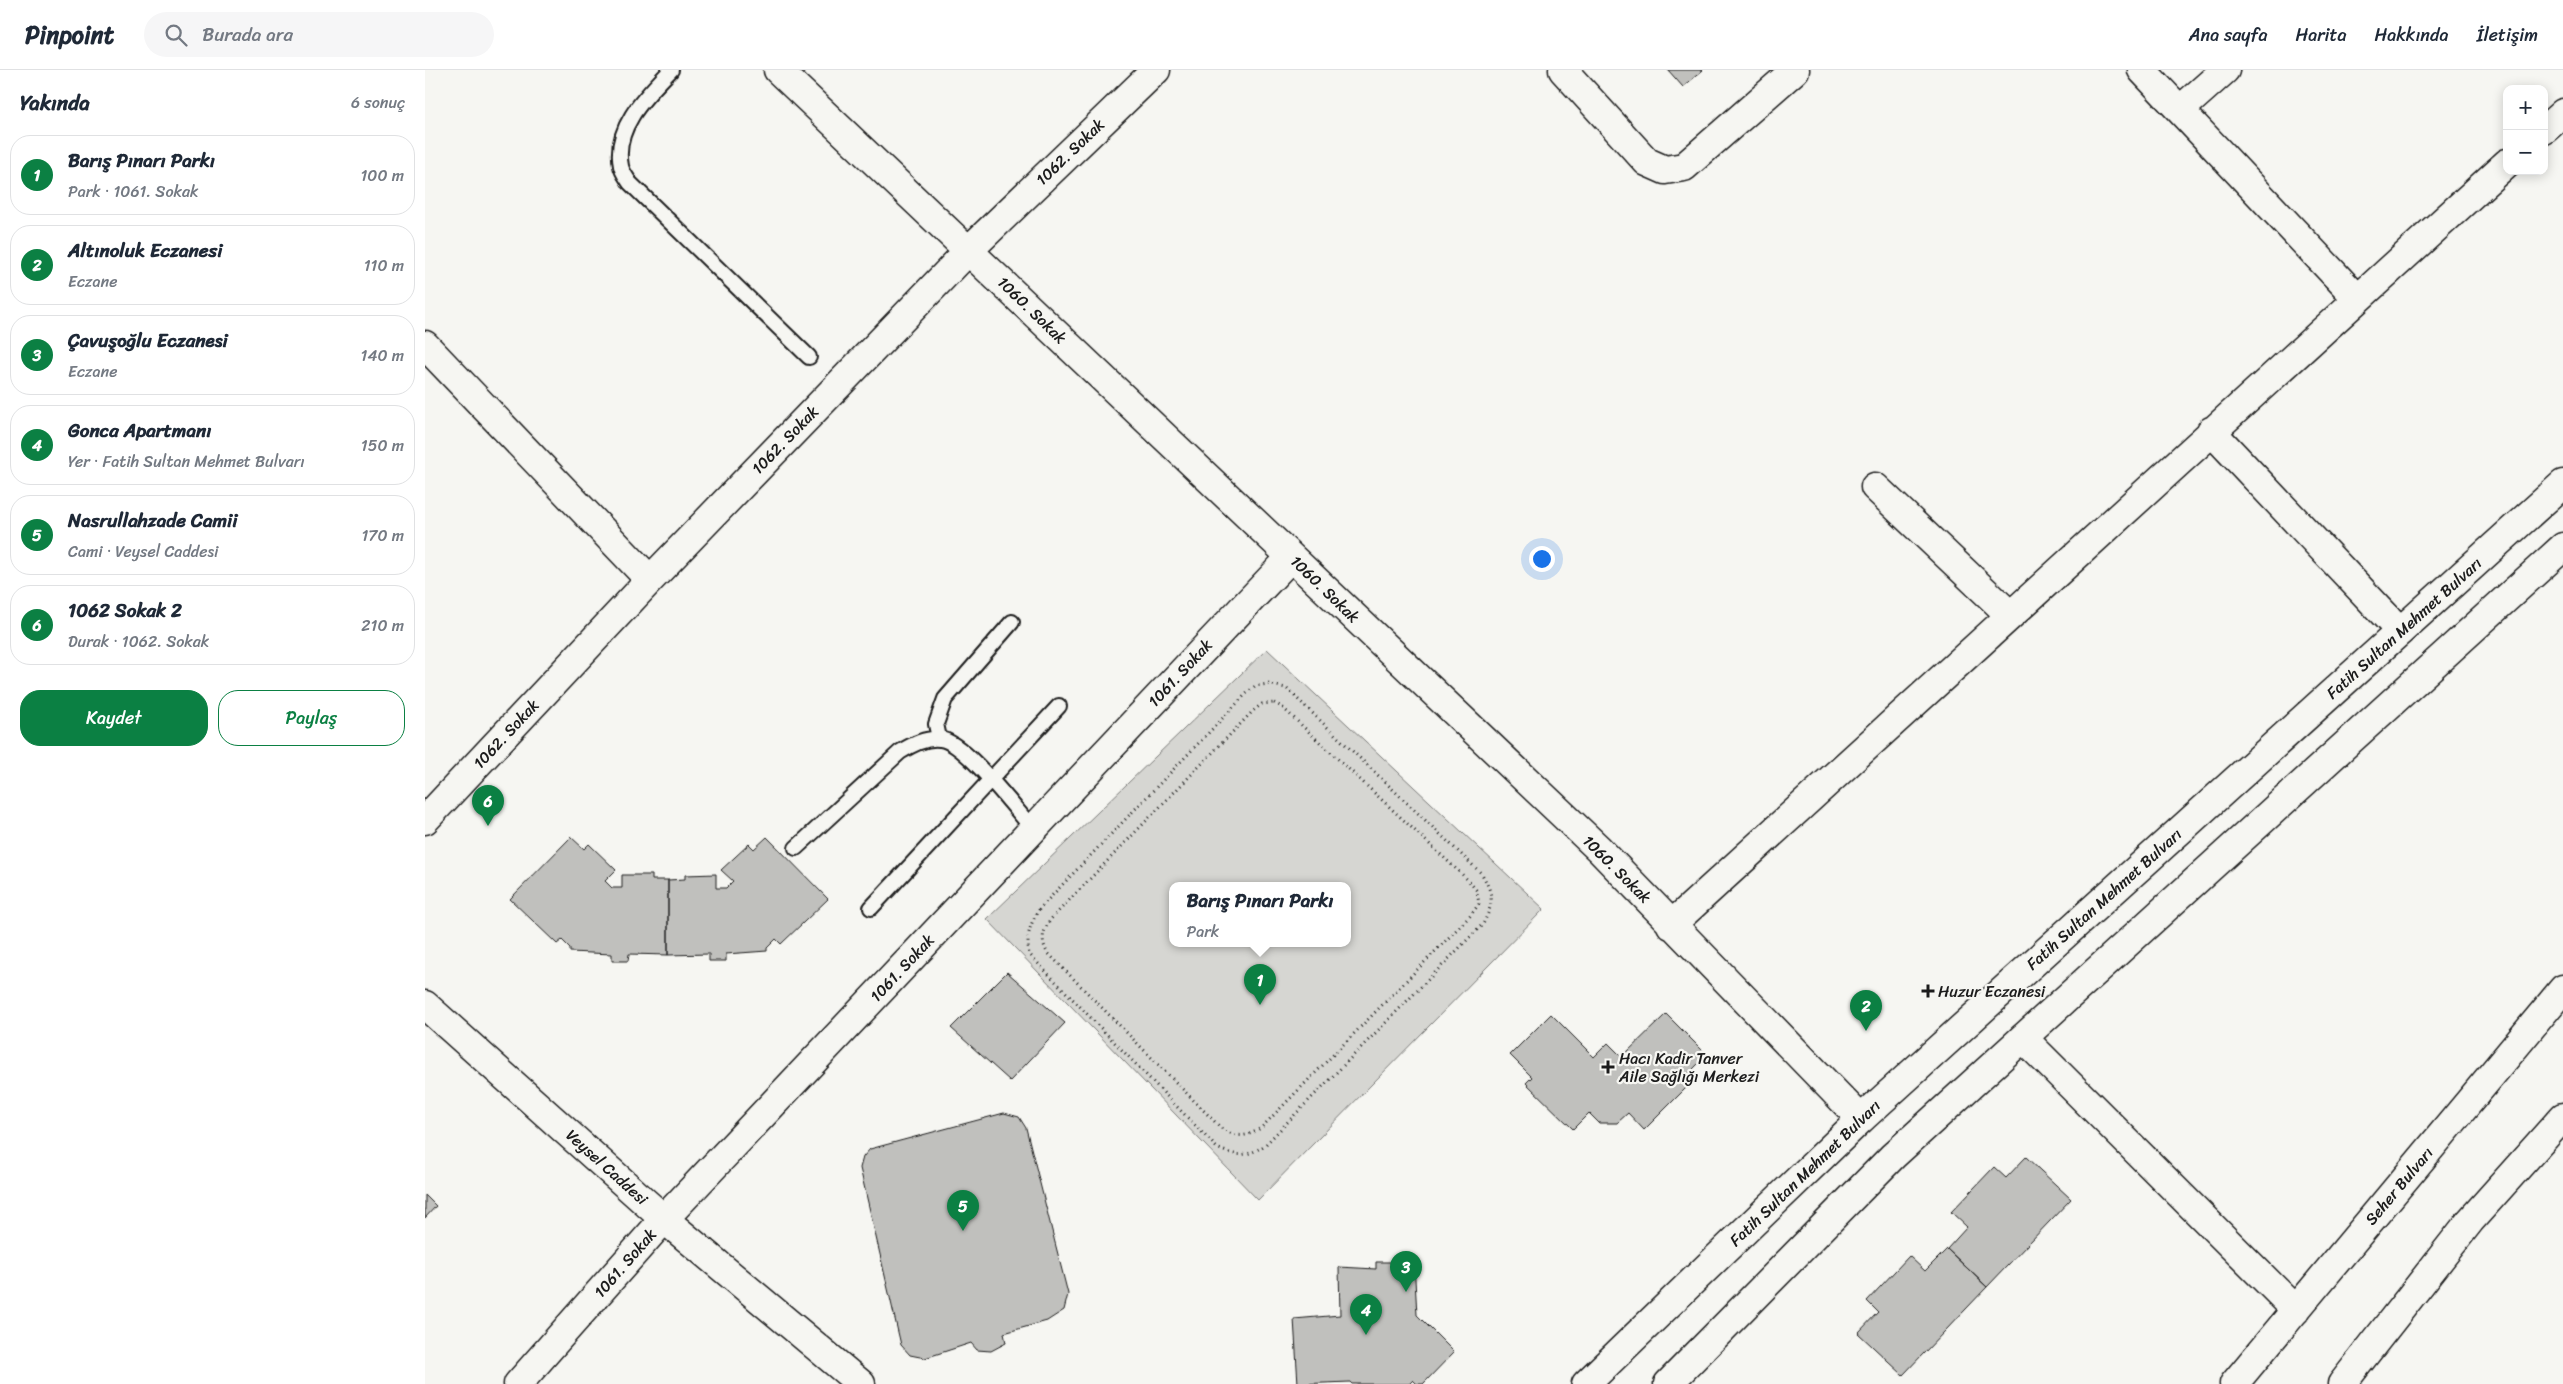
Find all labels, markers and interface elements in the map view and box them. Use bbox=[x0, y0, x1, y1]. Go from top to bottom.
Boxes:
search box bbox=[144, 12, 494, 57]
text: Pinpoint bbox=[25, 14, 114, 56]
text: Burada ara bbox=[202, 18, 293, 51]
text: Ana sayfa bbox=[2189, 19, 2267, 51]
text: Harita bbox=[2295, 19, 2346, 51]
text: Hakkında bbox=[2374, 19, 2449, 51]
text: İletişim bbox=[2477, 19, 2538, 51]
icon: search bbox=[162, 21, 190, 49]
text: Yakında bbox=[20, 84, 90, 122]
map controls bbox=[2503, 85, 2548, 175]
button: + bbox=[2503, 85, 2548, 130]
text: 6 sonuç bbox=[351, 88, 405, 117]
street label: 1062. Sokak bbox=[1028, 111, 1112, 193]
button: − bbox=[2503, 130, 2548, 175]
text: Barış Pınarı Parkı bbox=[68, 144, 215, 177]
text: 1 bbox=[34, 161, 40, 190]
text: 100 m bbox=[360, 161, 404, 190]
text: Park · 1061. Sokak bbox=[68, 177, 199, 206]
text: Altınoluk Eczanesi bbox=[68, 234, 223, 267]
text: 2 bbox=[32, 251, 42, 280]
text: 110 m bbox=[364, 251, 404, 280]
text: Eczane bbox=[68, 267, 117, 296]
street label: 1060. Sokak bbox=[990, 269, 1074, 351]
text: Çavuşoğlu Eczanesi bbox=[68, 324, 228, 357]
text: 3 bbox=[33, 341, 41, 370]
text: 140 m bbox=[361, 341, 404, 370]
text: Eczane bbox=[68, 357, 117, 386]
street label: 1062. Sokak bbox=[744, 398, 826, 482]
text: Gonca Apartmanı bbox=[68, 414, 211, 447]
text: 4 bbox=[32, 431, 42, 460]
text: 150 m bbox=[361, 431, 404, 460]
text: Yer · Fatih Sultan Mehmet Bulvarı bbox=[68, 447, 305, 476]
text: Nasrullahzade Camii bbox=[68, 504, 238, 537]
text: 5 bbox=[32, 521, 42, 550]
text: 170 m bbox=[361, 521, 404, 550]
text: Cami · Veysel Caddesi bbox=[68, 537, 218, 566]
your location bbox=[1529, 546, 1555, 572]
street label: 1060. Sokak bbox=[1283, 548, 1367, 630]
street label: Fatih Sultan Mehmet Bulvarı bbox=[2319, 550, 2489, 706]
text: 1062 Sokak 2 bbox=[68, 594, 182, 627]
text: 6 bbox=[32, 611, 42, 640]
text: 210 m bbox=[361, 611, 404, 640]
text: Durak · 1062. Sokak bbox=[68, 627, 209, 656]
street label: 1061. Sokak bbox=[1140, 632, 1220, 714]
button: Kaydet bbox=[20, 690, 208, 746]
button: Paylaş bbox=[218, 690, 405, 746]
street label: 1062. Sokak bbox=[466, 692, 547, 776]
pin: 6 bbox=[472, 785, 504, 826]
street label: Fatih Sultan Mehmet Bulvarı bbox=[2019, 821, 2189, 977]
street label: 1060. Sokak bbox=[1576, 828, 1659, 911]
popup bbox=[1169, 882, 1351, 947]
text: Barış Pınarı Parkı bbox=[1187, 884, 1333, 917]
text: Park bbox=[1187, 917, 1219, 946]
street label: 1061. Sokak bbox=[862, 927, 942, 1009]
pin: 1 bbox=[1244, 964, 1276, 1005]
place label: Huzur Eczanesi bbox=[1938, 977, 2046, 1006]
marker: Huzur Eczanesi bbox=[1922, 985, 1934, 997]
pin: 2 bbox=[1850, 990, 1882, 1031]
place label: Hacı Kadir Tanver Aile Sağlığı Merkezi bbox=[1618, 1044, 1760, 1091]
marker: Hacı Kadir Tanver Aile Sağlığı Merkezi bbox=[1601, 1060, 1615, 1074]
street label: Fatih Sultan Mehmet Bulvarı bbox=[1722, 1092, 1888, 1254]
street label: Veysel Caddesi bbox=[559, 1122, 655, 1213]
street label: Seher Bulvarı bbox=[2357, 1140, 2441, 1232]
pin: 5 bbox=[947, 1190, 979, 1231]
street label: 1061. Sokak bbox=[586, 1221, 664, 1305]
pin: 3 bbox=[1390, 1251, 1422, 1292]
pin: 4 bbox=[1350, 1294, 1382, 1335]

